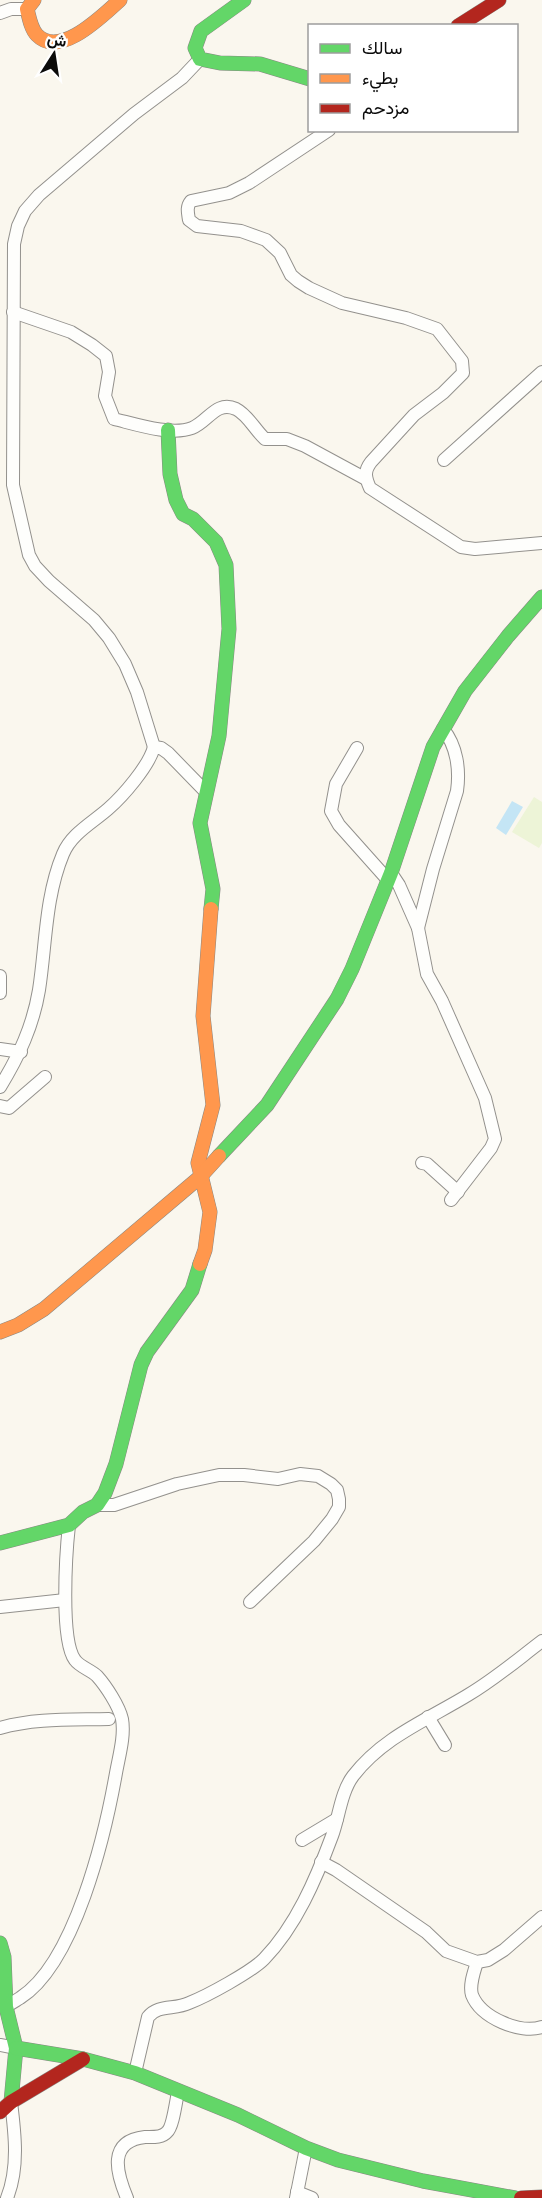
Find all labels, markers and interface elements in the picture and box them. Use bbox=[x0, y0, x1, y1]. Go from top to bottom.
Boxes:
north arrow bbox=[24, 24, 84, 84]
legend bbox=[308, 24, 518, 132]
text: ش bbox=[46, 29, 68, 51]
text: سالك bbox=[362, 37, 402, 58]
text: بطيء bbox=[362, 67, 398, 93]
text: مزدحم bbox=[362, 97, 409, 120]

